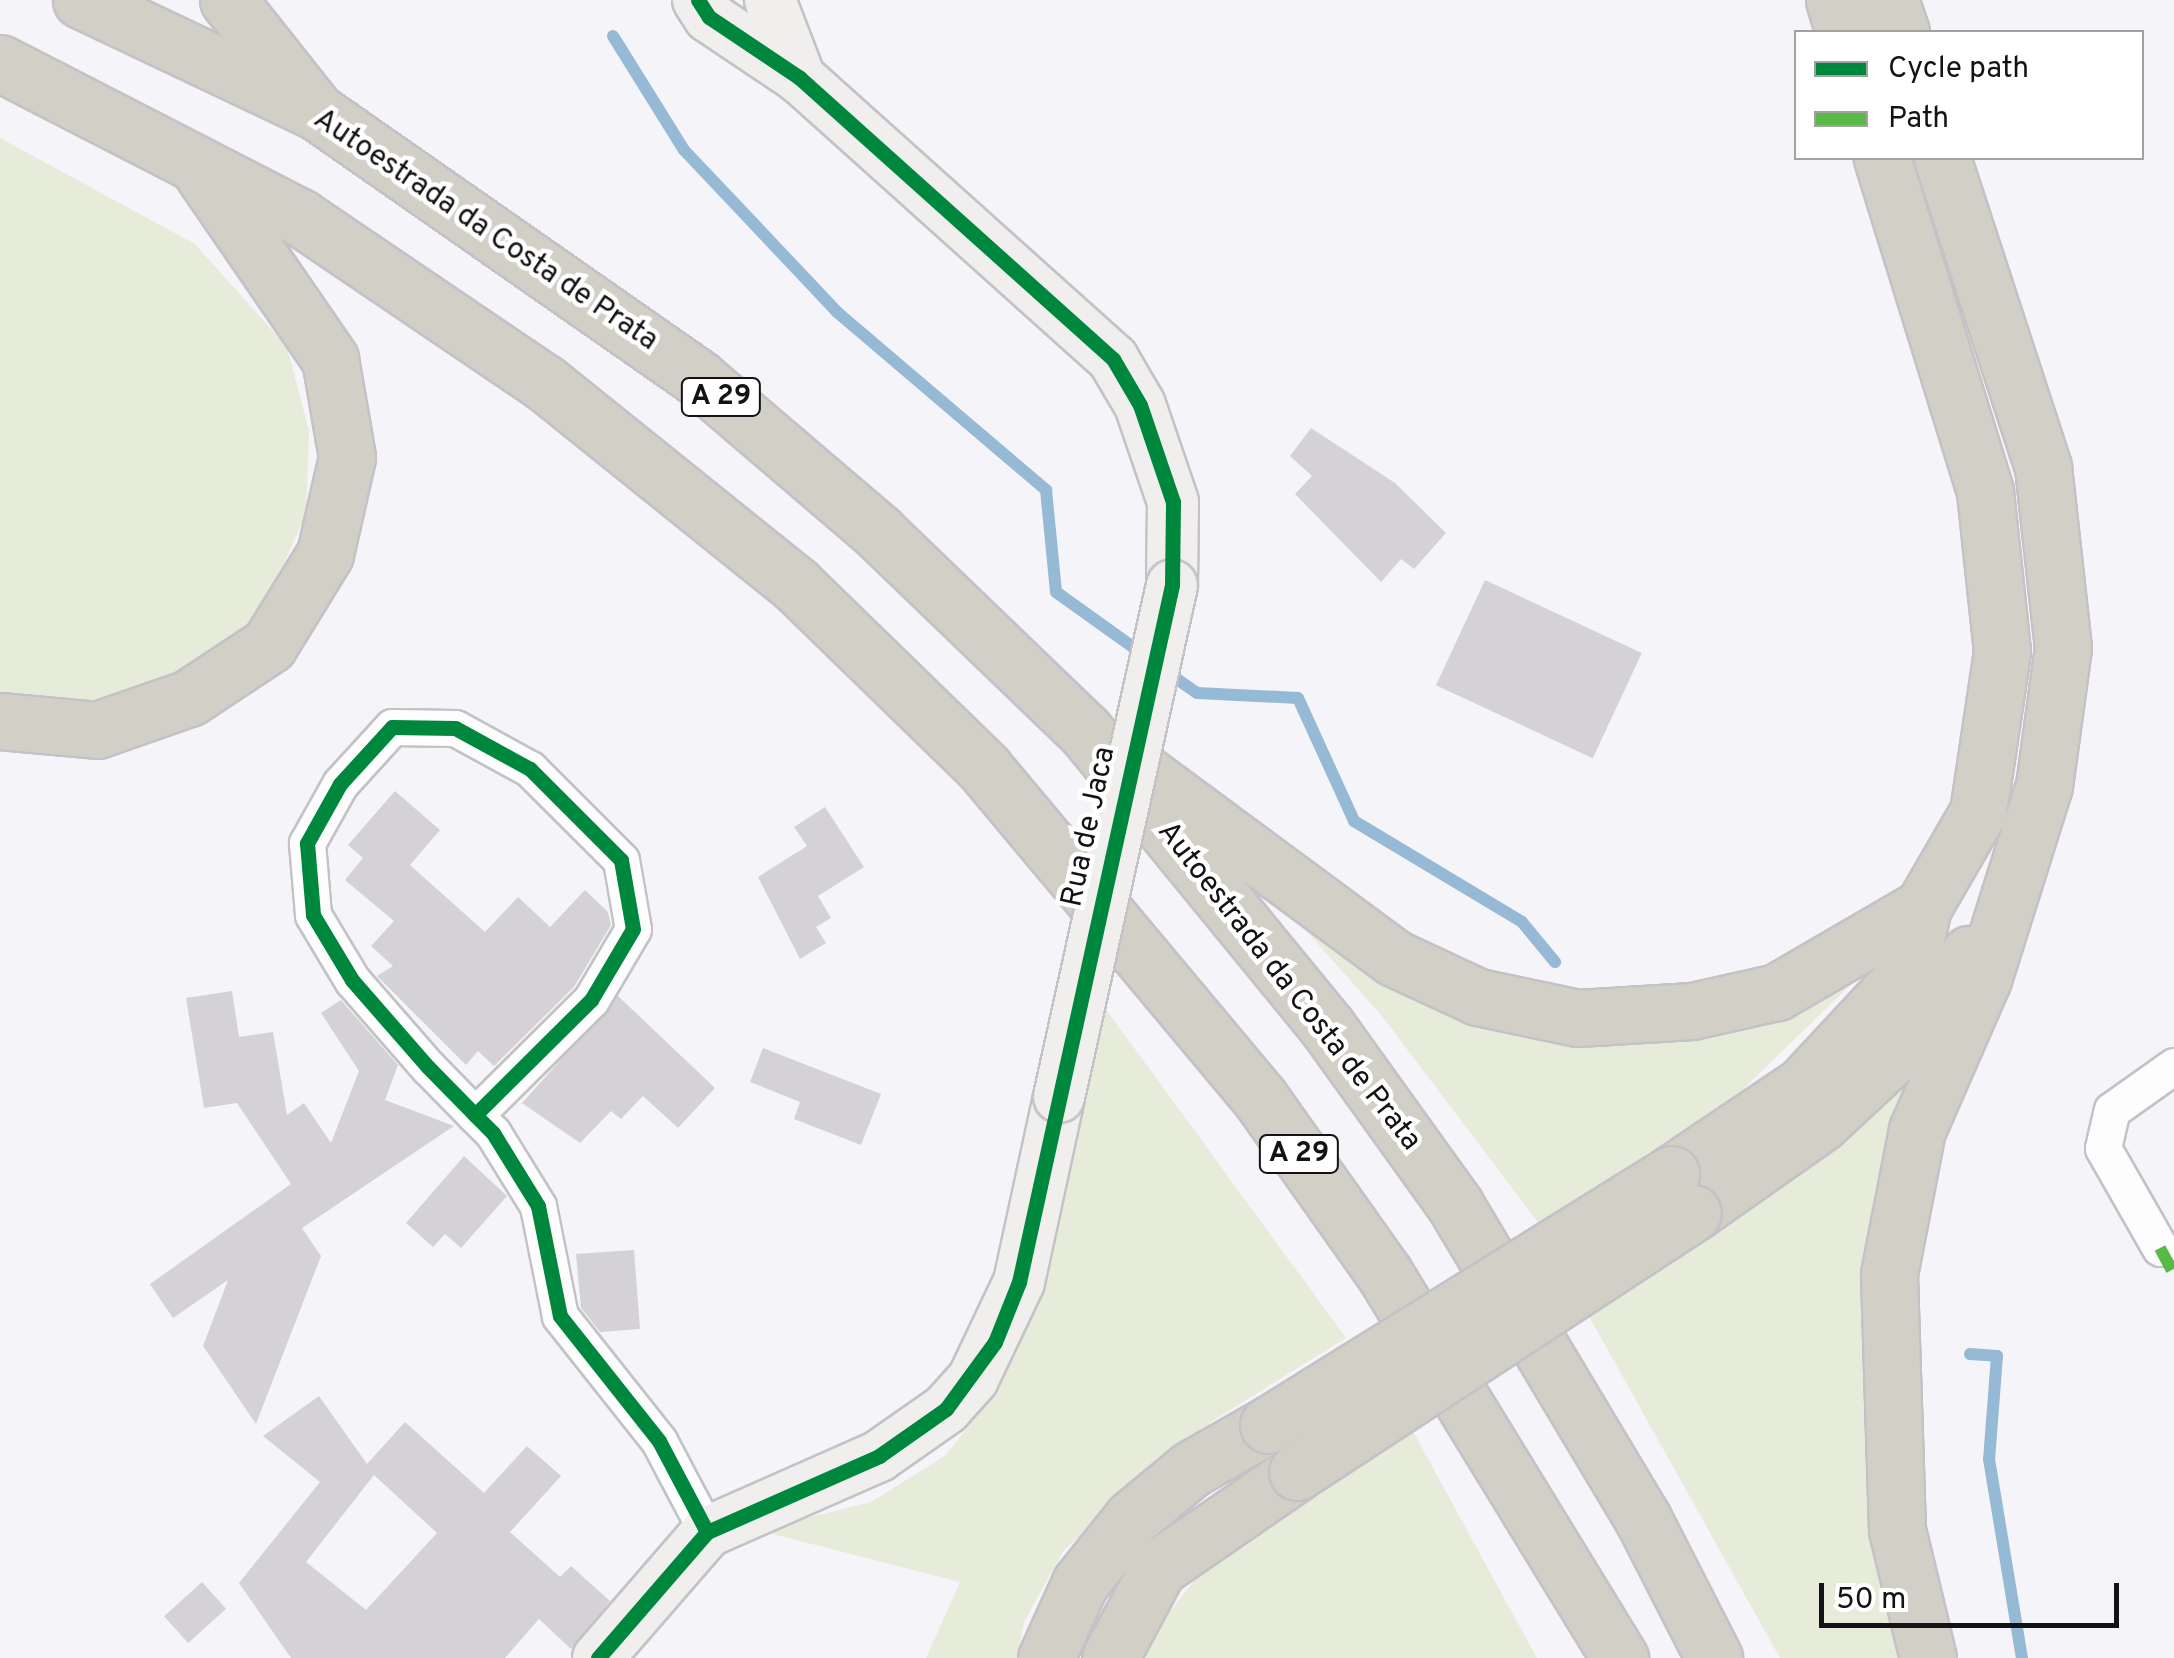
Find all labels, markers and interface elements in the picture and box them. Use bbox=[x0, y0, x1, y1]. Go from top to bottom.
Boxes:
legend bbox=[1794, 30, 2144, 160]
text: Cycle path bbox=[1888, 51, 2029, 88]
text: Path bbox=[1888, 101, 1949, 138]
street label: Autoestrada da Costa de Prata bbox=[306, 102, 664, 360]
road number: A 29 bbox=[678, 374, 764, 420]
street label: Rua de Jaca bbox=[1055, 744, 1125, 910]
street label: Autoestrada da Costa de Prata bbox=[1148, 815, 1428, 1159]
road number: A 29 bbox=[1256, 1131, 1342, 1177]
scale bar bbox=[1824, 1563, 2124, 1625]
text: 50 m bbox=[1836, 1582, 1906, 1619]

